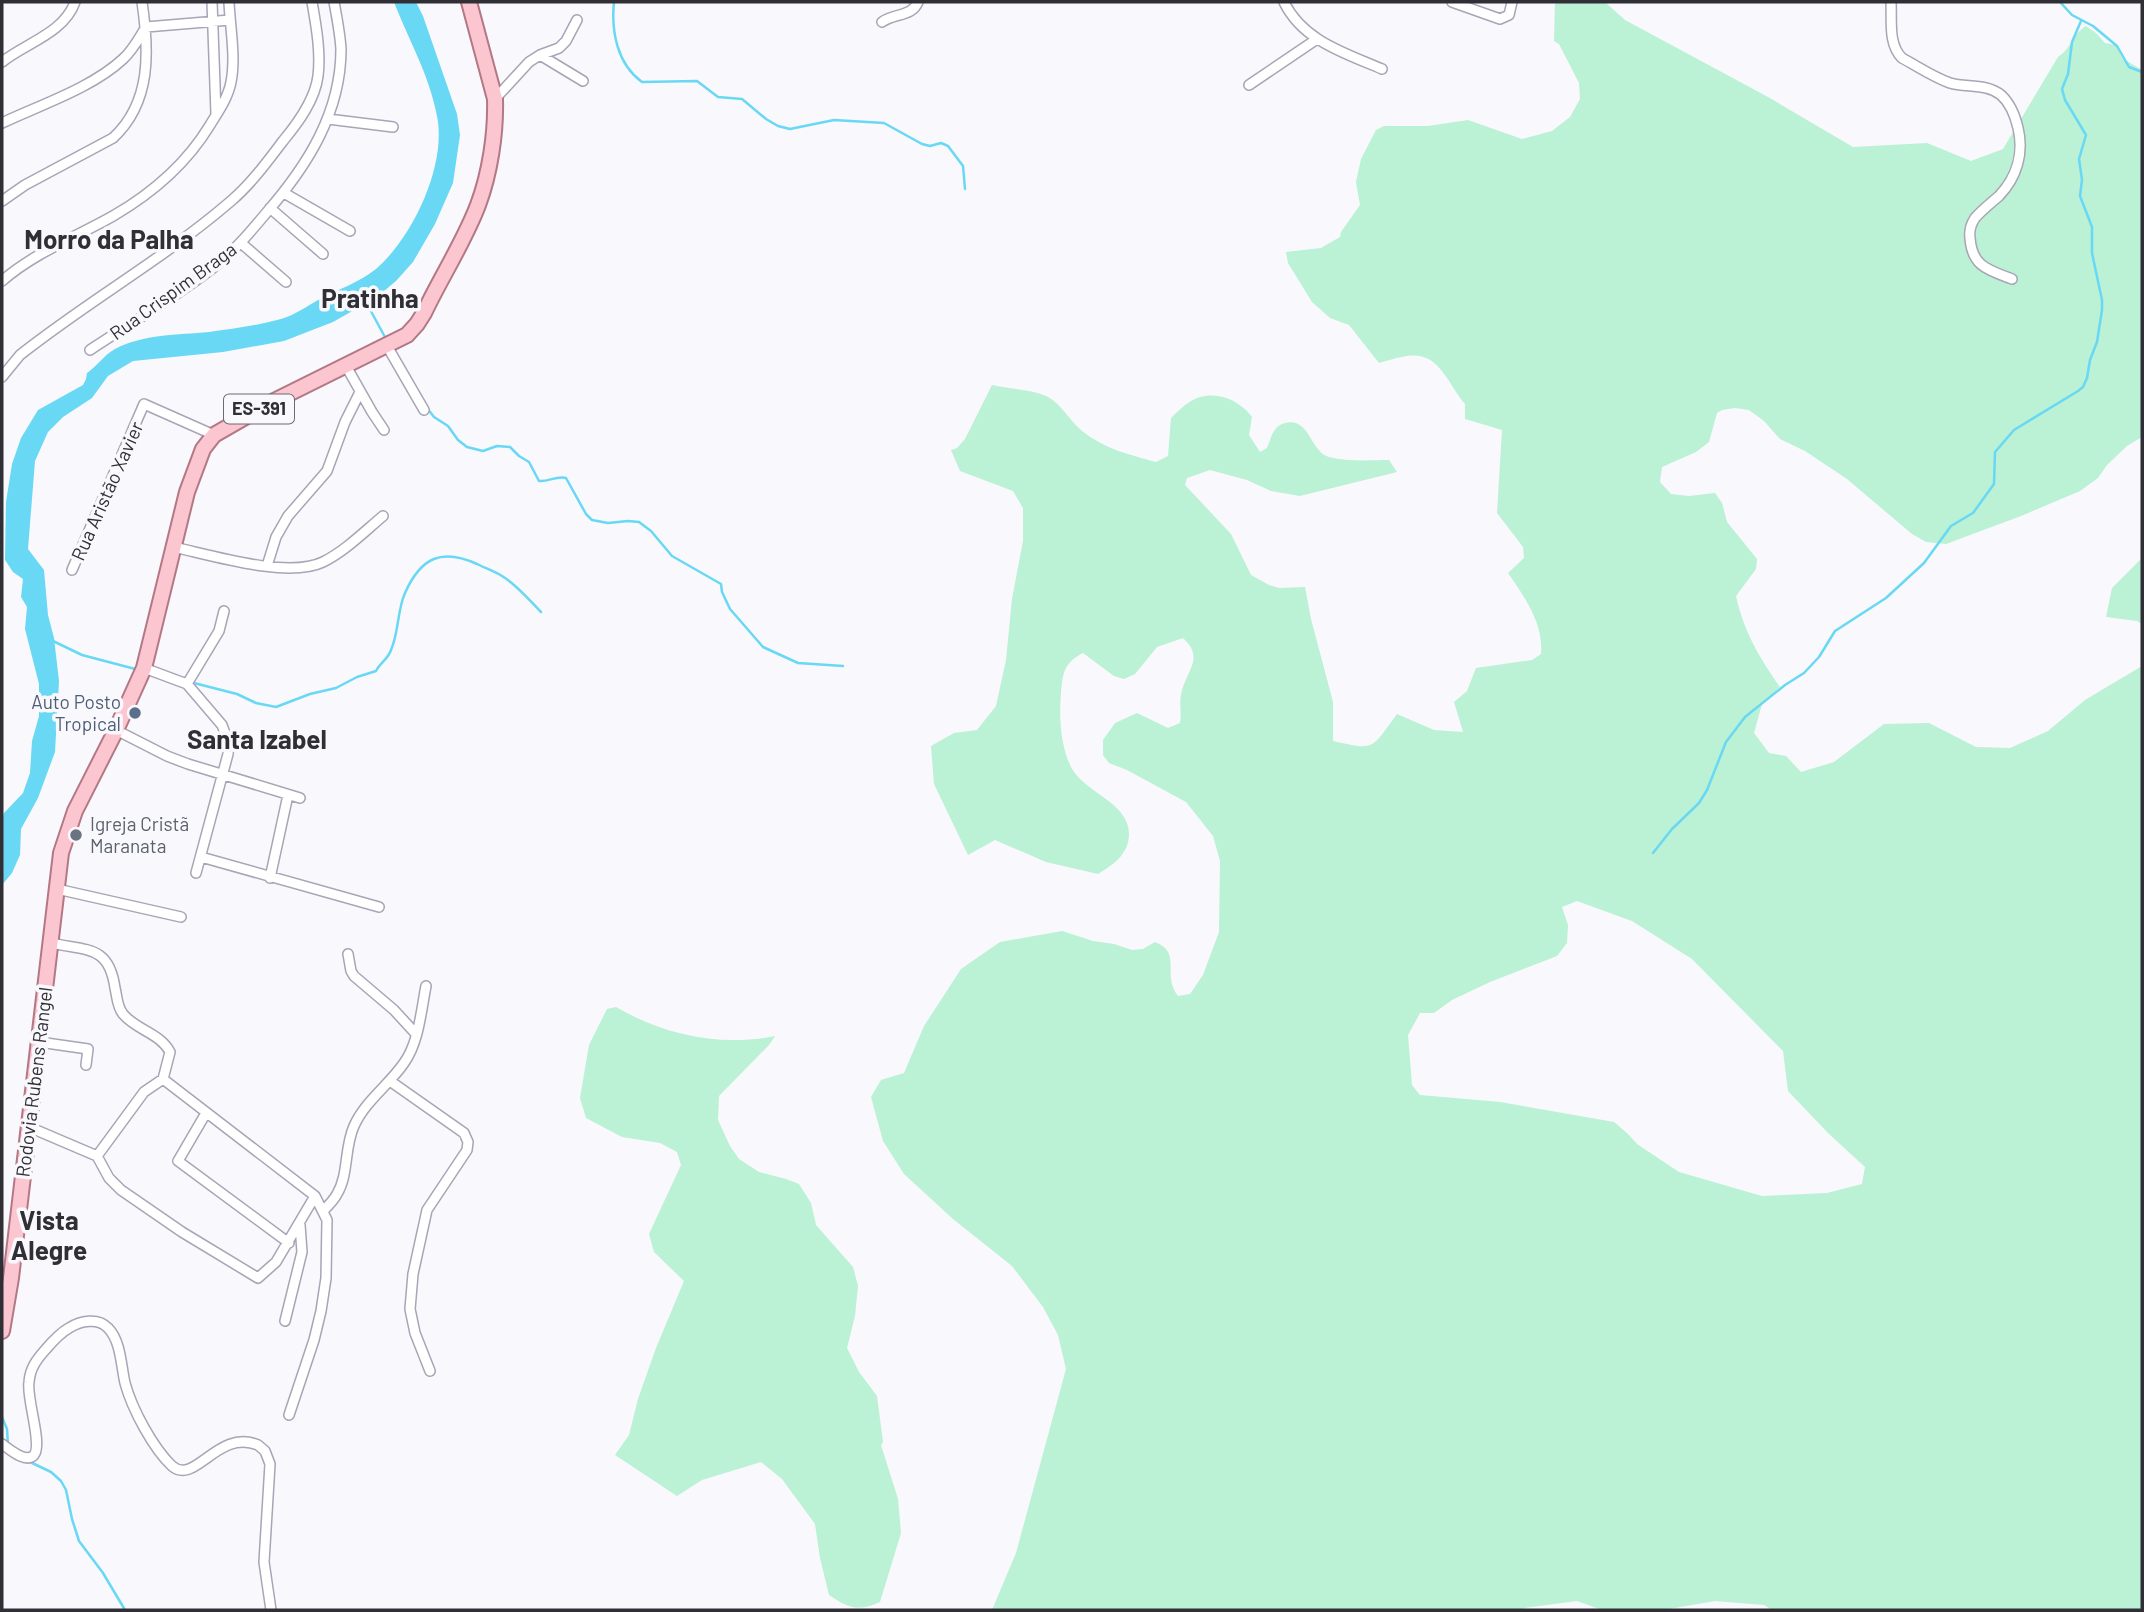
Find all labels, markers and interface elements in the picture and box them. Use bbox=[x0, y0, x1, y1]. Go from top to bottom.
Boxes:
district label: Morro da Palha bbox=[24, 223, 194, 254]
street label: Rua Crispim Braga bbox=[105, 237, 241, 344]
district label: Pratinha bbox=[321, 282, 419, 313]
road number: ES-391 bbox=[224, 394, 294, 424]
street label: Rua Aristão Xavier bbox=[66, 418, 148, 564]
place label: Auto Posto Tropical bbox=[31, 690, 121, 735]
marker: Auto Posto Tropical bbox=[127, 705, 143, 721]
district label: Santa Izabel bbox=[187, 723, 327, 754]
place label: Igreja Cristã Maranata bbox=[90, 812, 189, 857]
marker: Igreja Cristã Maranata bbox=[68, 827, 84, 843]
street label: Rodovia Rubens Rangel bbox=[10, 986, 57, 1178]
district label: Vista Alegre bbox=[11, 1204, 87, 1265]

